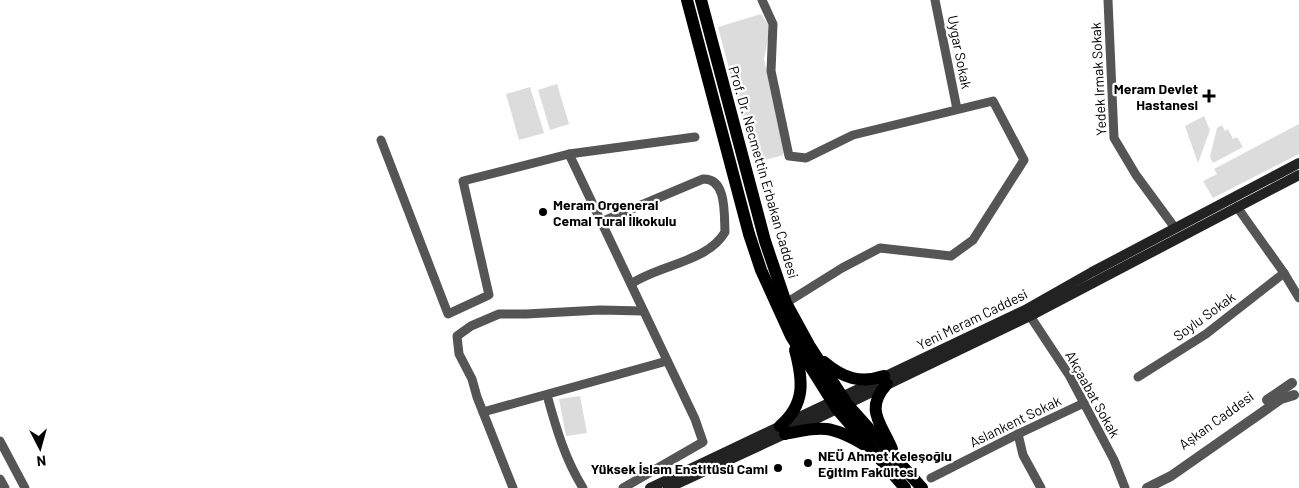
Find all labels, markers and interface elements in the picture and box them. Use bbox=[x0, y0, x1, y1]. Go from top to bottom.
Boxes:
street label: Uygar Sokak bbox=[945, 14, 975, 90]
street label: Yedek Irmak Sokak bbox=[1087, 22, 1109, 136]
street label: Prof. Dr. Necmettin Erbakan Caddesi bbox=[725, 64, 803, 280]
place label: Meram Devlet Hastanesi bbox=[1114, 80, 1198, 113]
marker: Meram Devlet Hastanesi bbox=[1202, 89, 1216, 103]
place label: Meram Orgeneral Cemal Tural İlkokulu bbox=[553, 196, 676, 229]
marker: Meram Orgeneral Cemal Tural İlkokulu bbox=[537, 206, 549, 218]
street label: Yeni Meram Caddesi bbox=[914, 285, 1030, 353]
street label: Soylu Sokak bbox=[1170, 288, 1238, 344]
street label: Akçaabat Sokak bbox=[1062, 348, 1124, 440]
street label: Aşkan Caddesi bbox=[1175, 387, 1257, 453]
street label: Aslankent Sokak bbox=[966, 392, 1064, 450]
north arrow bbox=[15, 423, 65, 473]
place label: NEÜ Ahmet Keleşoğlu Eğitim Fakültesi bbox=[818, 447, 952, 480]
text: N bbox=[36, 452, 47, 470]
marker: NEÜ Ahmet Keleşoğlu Eğitim Fakültesi bbox=[802, 457, 814, 469]
place label: Yüksek İslam Enstitüsü Cami bbox=[591, 460, 768, 477]
marker: Yüksek İslam Enstitüsü Cami bbox=[772, 462, 784, 474]

